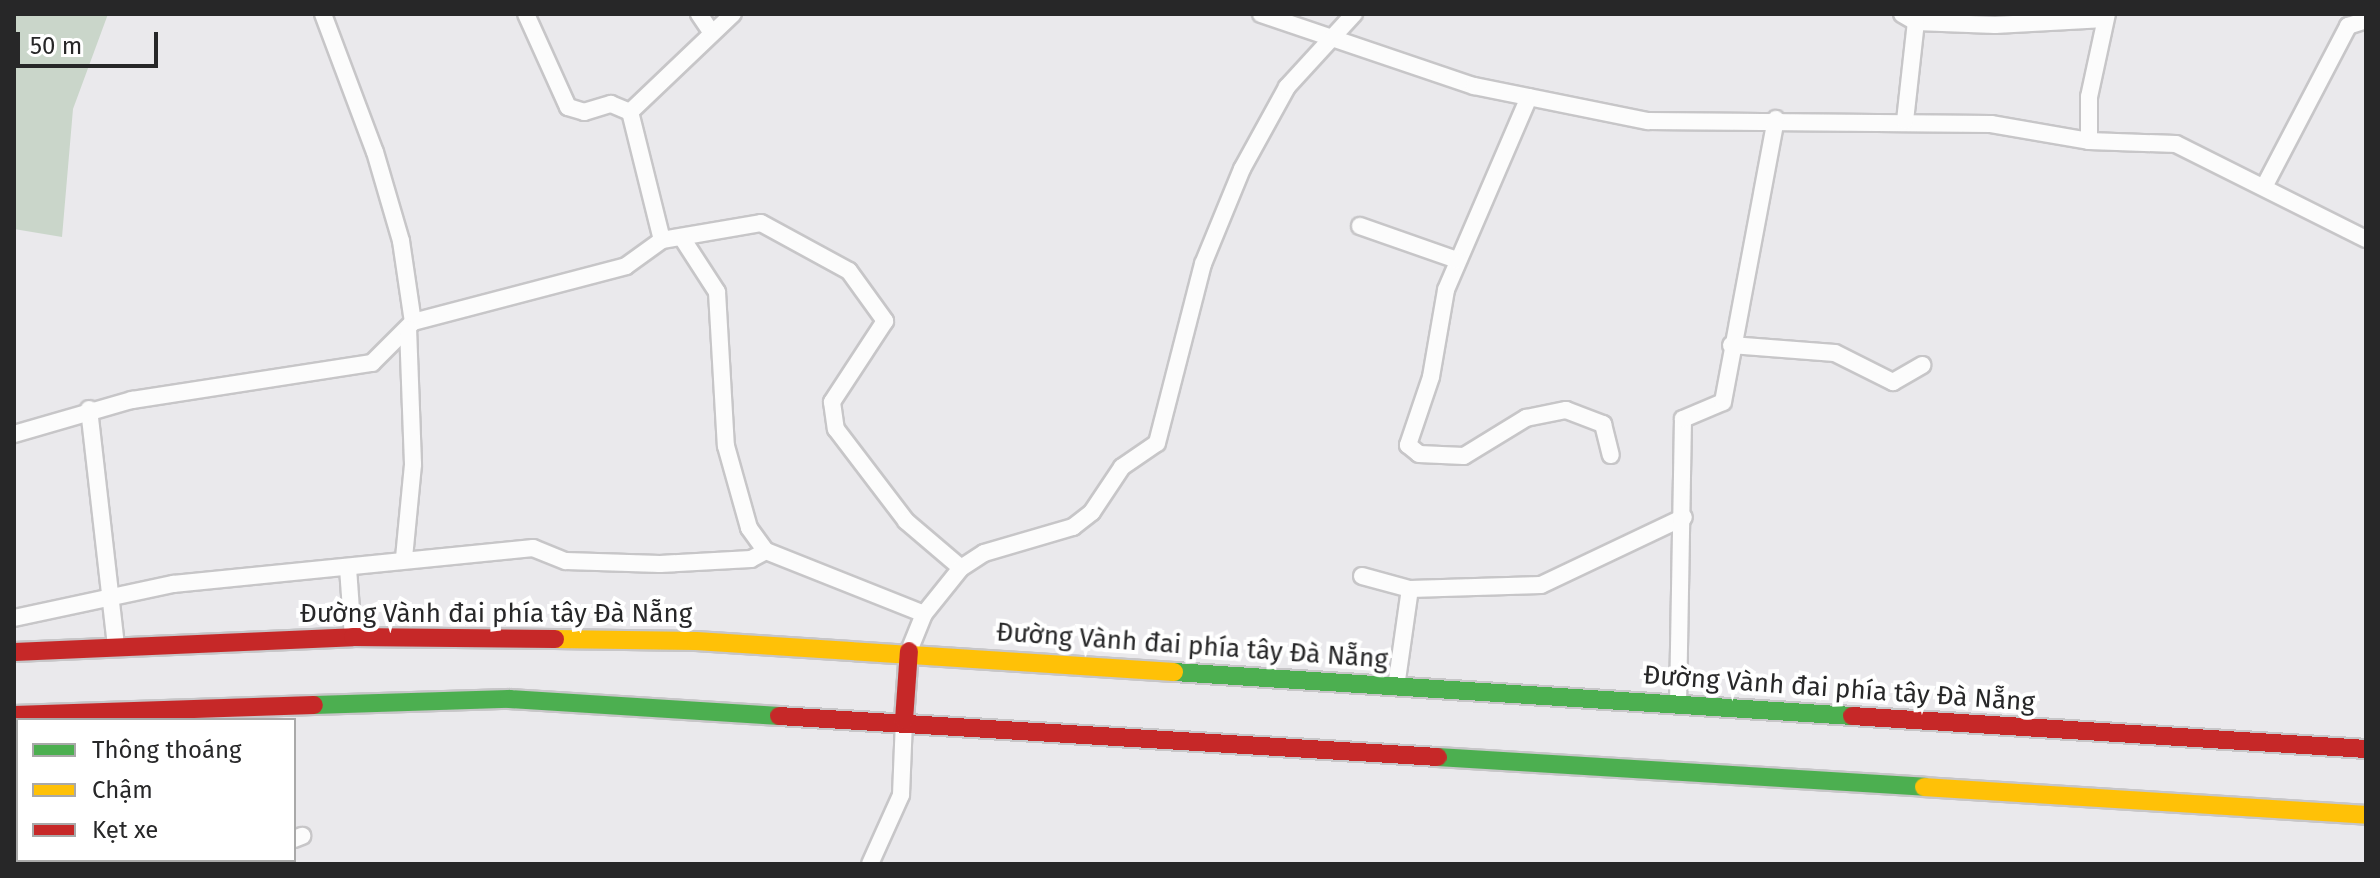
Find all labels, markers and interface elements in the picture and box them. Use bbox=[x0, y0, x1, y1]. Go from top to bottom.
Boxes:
scale bar bbox=[20, 16, 162, 66]
text: 50 m bbox=[30, 32, 82, 60]
street label: Đường Vành đai phía tây Đà Nẵng bbox=[300, 598, 692, 630]
street label: Đường Vành đai phía tây Đà Nẵng bbox=[995, 617, 1389, 675]
street label: Đường Vành đai phía tây Đà Nẵng bbox=[1642, 660, 2036, 718]
legend bbox=[16, 718, 296, 862]
text: Thông thoáng bbox=[92, 736, 242, 764]
text: Chậm bbox=[92, 776, 153, 804]
text: Kẹt xe bbox=[92, 816, 158, 844]

